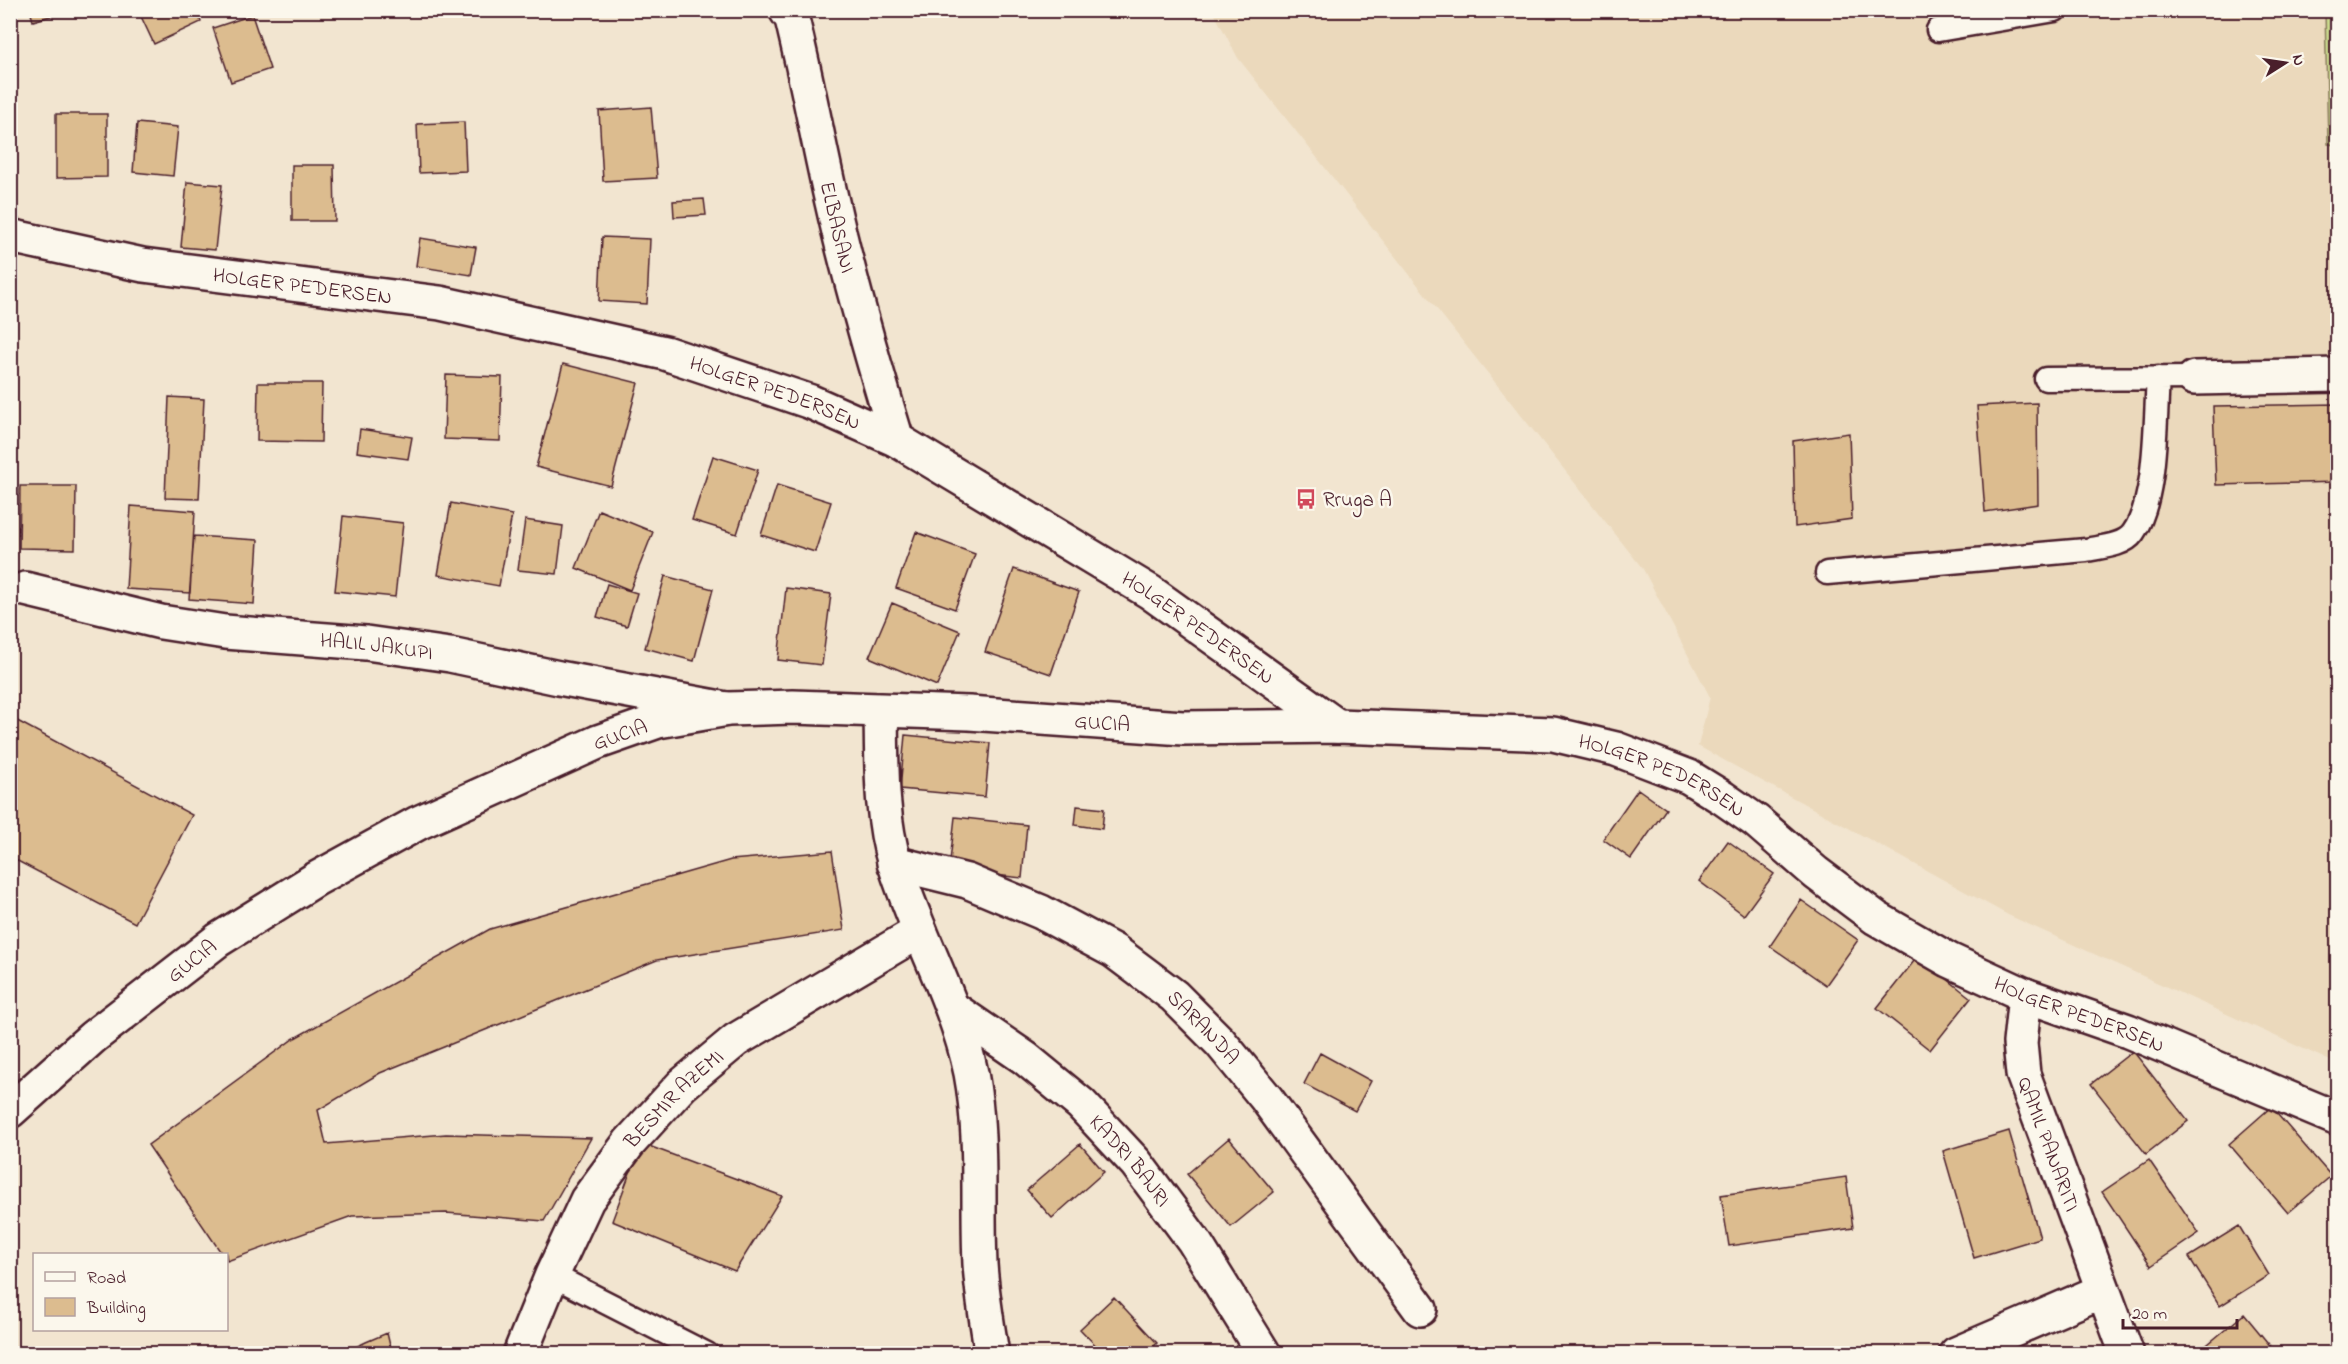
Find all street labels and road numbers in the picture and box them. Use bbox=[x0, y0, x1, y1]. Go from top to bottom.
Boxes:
street label: ELBASANI bbox=[811, 179, 862, 277]
street label: HOLGER PEDERSEN bbox=[211, 261, 394, 314]
street label: HOLGER PEDERSEN bbox=[685, 349, 865, 439]
street label: HOLGER PEDERSEN bbox=[1115, 565, 1279, 693]
street label: HALIL JAKUPI bbox=[319, 626, 435, 669]
street label: GUCIA bbox=[1073, 707, 1131, 741]
street label: GUCIA bbox=[589, 713, 652, 760]
street label: HOLGER PEDERSEN bbox=[1575, 728, 1750, 826]
street label: GUCIA bbox=[162, 933, 224, 991]
street label: HOLGER PEDERSEN bbox=[1988, 970, 2169, 1062]
street label: SARANDA bbox=[1159, 984, 1246, 1072]
street label: BESMIR AZEMI bbox=[617, 1043, 731, 1157]
street label: QAMIL PANARITI bbox=[2008, 1073, 2086, 1216]
street label: KADRI BAJRI bbox=[1081, 1109, 1177, 1214]

